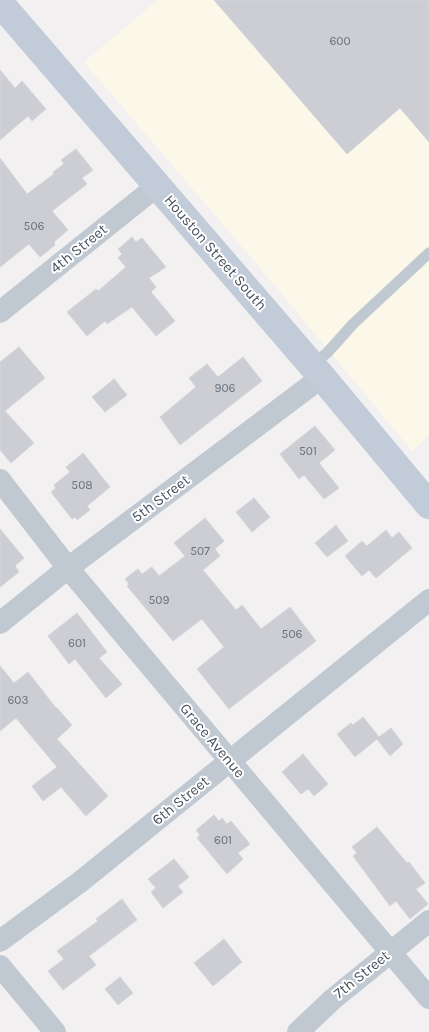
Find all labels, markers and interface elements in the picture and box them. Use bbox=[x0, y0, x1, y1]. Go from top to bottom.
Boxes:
house number: 600 bbox=[329, 35, 351, 49]
street label: Houston Street South bbox=[160, 191, 270, 315]
house number: 506 bbox=[24, 220, 44, 234]
street label: 4th Street bbox=[47, 221, 111, 277]
house number: 906 bbox=[215, 382, 235, 396]
house number: 501 bbox=[299, 445, 317, 459]
street label: 5th Street bbox=[128, 471, 194, 527]
house number: 508 bbox=[71, 479, 93, 493]
house number: 507 bbox=[190, 545, 210, 559]
house number: 509 bbox=[149, 594, 169, 608]
house number: 506 bbox=[282, 628, 302, 642]
house number: 601 bbox=[68, 637, 86, 651]
house number: 603 bbox=[7, 694, 29, 708]
street label: Grace Avenue bbox=[176, 700, 248, 782]
street label: 6th Street bbox=[149, 773, 213, 829]
house number: 601 bbox=[214, 834, 232, 848]
street label: 7th Street bbox=[331, 947, 393, 1003]

